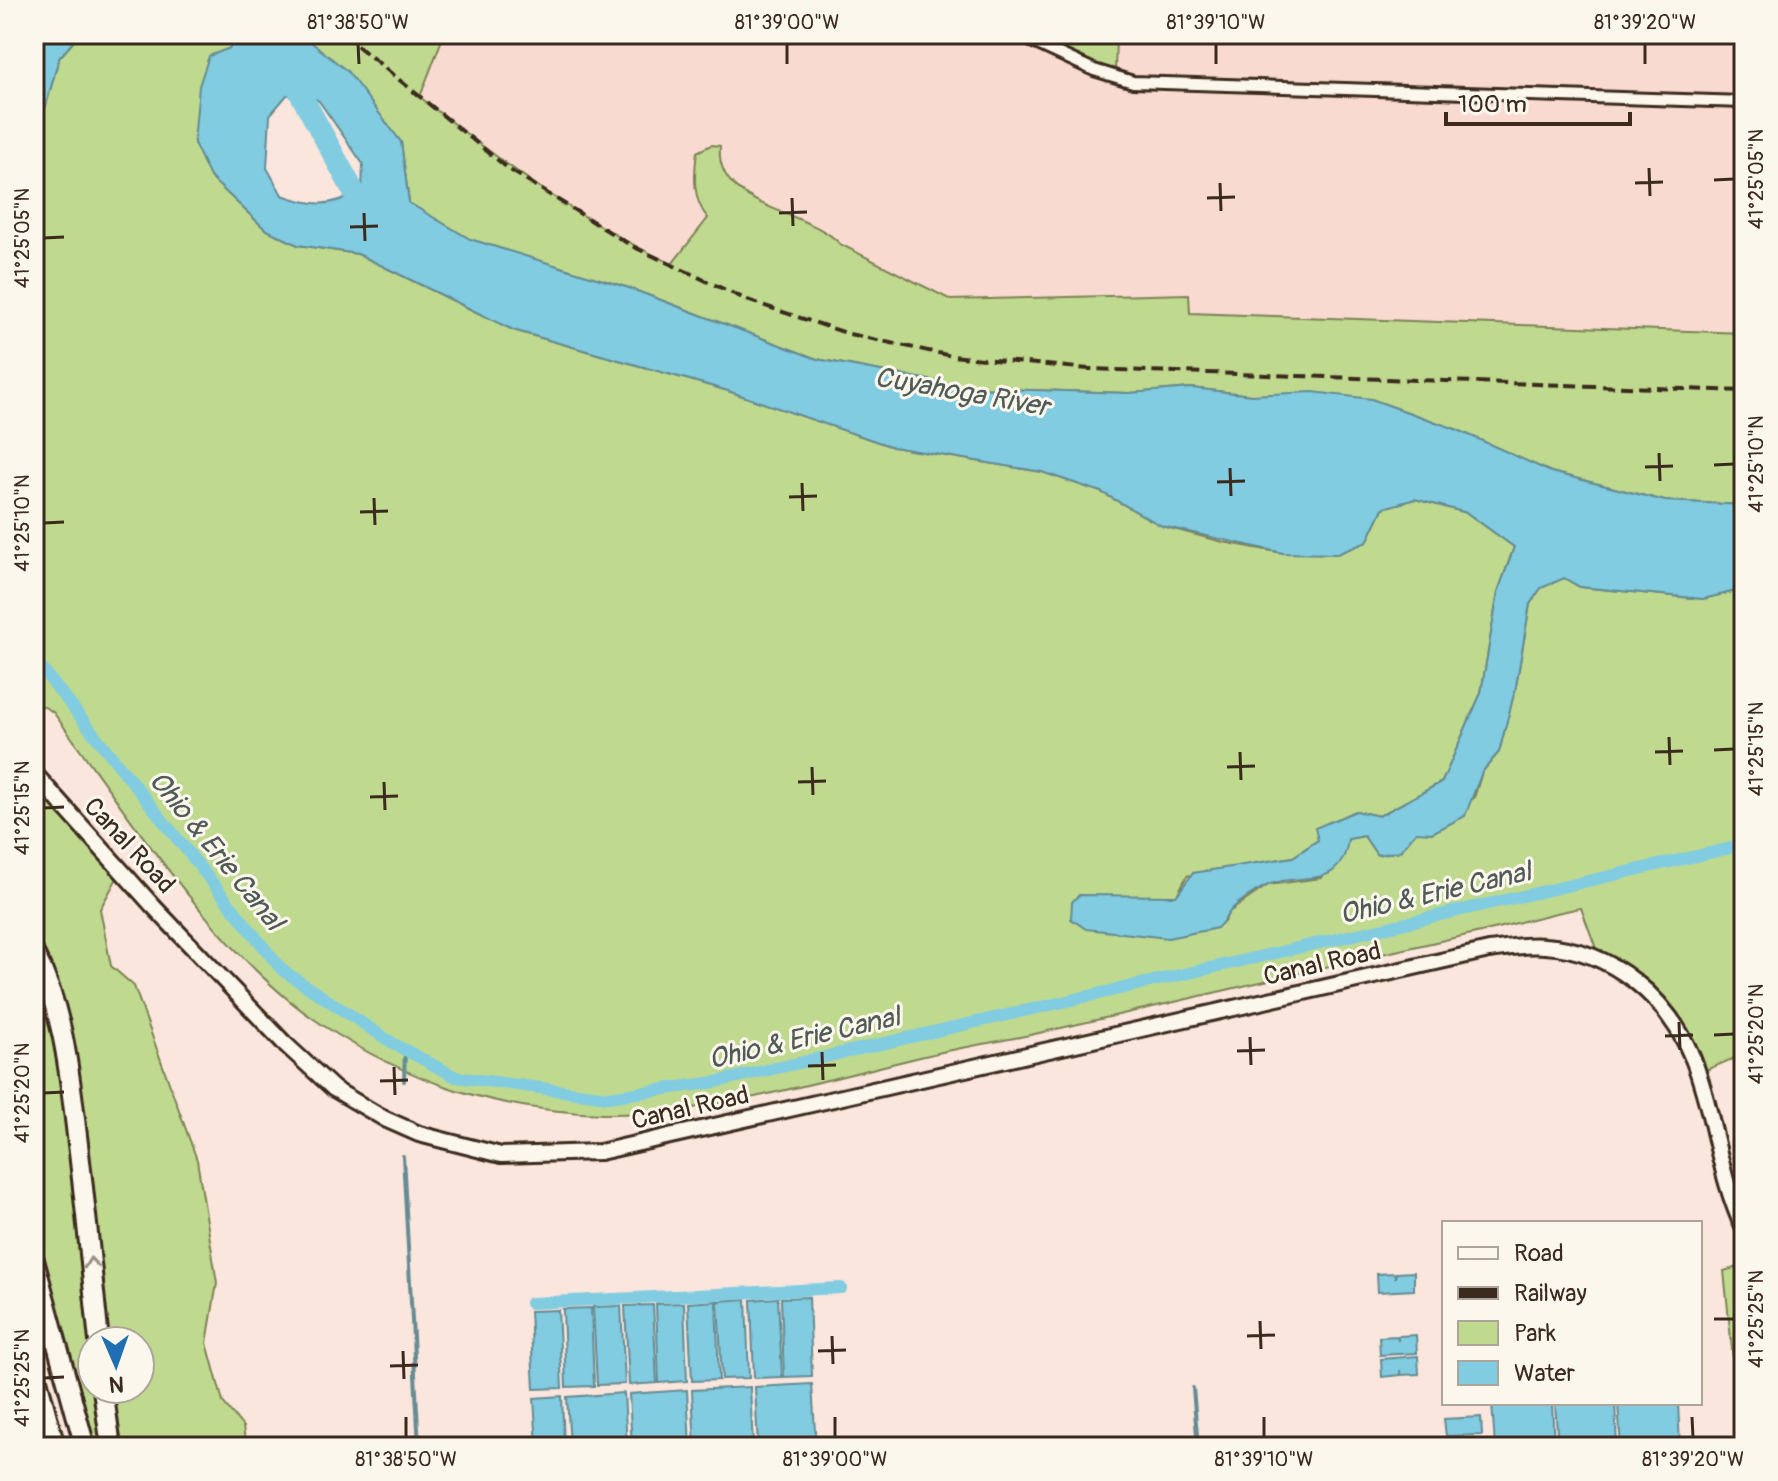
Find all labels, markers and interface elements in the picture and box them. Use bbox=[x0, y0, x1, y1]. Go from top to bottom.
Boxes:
text: 81°38'50"W bbox=[307, 10, 409, 35]
text: 81°39'00"W bbox=[735, 10, 839, 35]
text: 81°39'10"W bbox=[1167, 10, 1265, 35]
text: 81°39'20"W bbox=[1594, 10, 1696, 35]
scale bar bbox=[1446, 76, 1630, 126]
text: 100 m bbox=[1458, 90, 1527, 119]
text: 41°25'05"N bbox=[1744, 129, 1769, 229]
text: 41°25'05"N bbox=[10, 188, 35, 288]
water label: Cuyahoga River bbox=[872, 360, 1054, 426]
text: 41°25'10"N bbox=[1744, 415, 1769, 513]
text: 41°25'10"N bbox=[10, 474, 35, 572]
text: 41°25'15"N bbox=[1744, 702, 1769, 796]
text: 41°25'15"N bbox=[10, 761, 35, 855]
water label: Ohio & Erie Canal bbox=[141, 764, 293, 940]
street label: Canal Road bbox=[77, 791, 182, 900]
water label: Ohio & Erie Canal bbox=[1336, 854, 1538, 932]
street label: Canal Road bbox=[1260, 935, 1384, 993]
text: 41°25'20"N bbox=[1744, 984, 1769, 1084]
water label: Ohio & Erie Canal bbox=[705, 999, 907, 1077]
text: 41°25'20"N bbox=[10, 1043, 35, 1143]
street label: Canal Road bbox=[628, 1079, 752, 1137]
legend bbox=[1442, 1221, 1702, 1405]
text: Road bbox=[1514, 1239, 1564, 1268]
one-way arrow bbox=[83, 1256, 100, 1269]
text: 41°25'25"N bbox=[1744, 1270, 1769, 1368]
text: Railway bbox=[1514, 1279, 1587, 1308]
text: Park bbox=[1514, 1319, 1556, 1348]
north arrow bbox=[76, 1325, 156, 1405]
text: 41°25'25"N bbox=[10, 1329, 35, 1427]
text: Water bbox=[1514, 1359, 1575, 1388]
text: N bbox=[109, 1370, 125, 1398]
text: 81°38'50"W bbox=[355, 1447, 457, 1472]
text: 81°39'00"W bbox=[783, 1447, 887, 1472]
text: 81°39'10"W bbox=[1215, 1447, 1313, 1472]
text: 81°39'20"W bbox=[1642, 1447, 1744, 1472]

